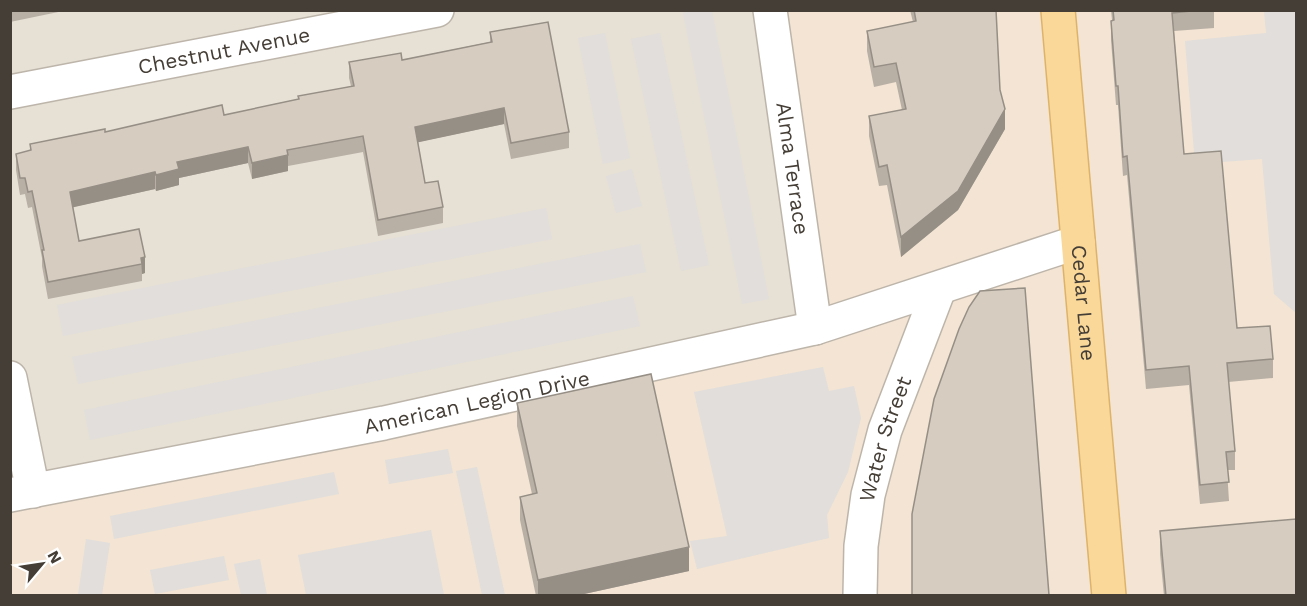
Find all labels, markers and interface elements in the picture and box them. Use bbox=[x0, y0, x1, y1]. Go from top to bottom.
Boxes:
street label: Chestnut Avenue bbox=[136, 22, 312, 79]
street label: Alma Terrace bbox=[771, 101, 815, 236]
street label: Cedar Lane bbox=[1066, 244, 1101, 362]
street label: American Legion Drive bbox=[362, 365, 592, 439]
street label: Water Street bbox=[854, 372, 916, 504]
north arrow bbox=[12, 534, 72, 594]
text: N bbox=[43, 547, 66, 567]

